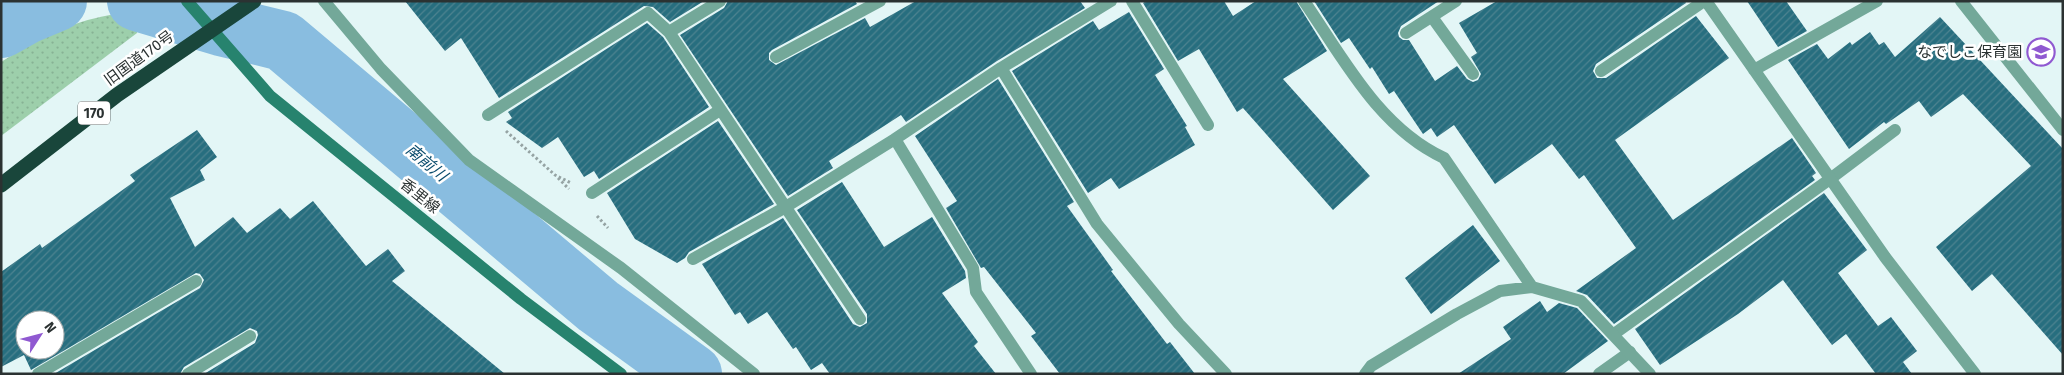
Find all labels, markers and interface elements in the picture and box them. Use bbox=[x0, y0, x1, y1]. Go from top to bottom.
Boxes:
street label: 旧国道170号 bbox=[101, 27, 177, 89]
school or university icon: なでしこ保育園 bbox=[2026, 37, 2056, 67]
place label: なでしこ保育園 bbox=[1917, 43, 2022, 61]
road number: 170 bbox=[78, 102, 110, 125]
water label: 南前川 bbox=[402, 140, 453, 186]
street label: 香里線 bbox=[397, 175, 443, 217]
north arrow bbox=[15, 310, 65, 360]
text: N bbox=[41, 319, 60, 336]

